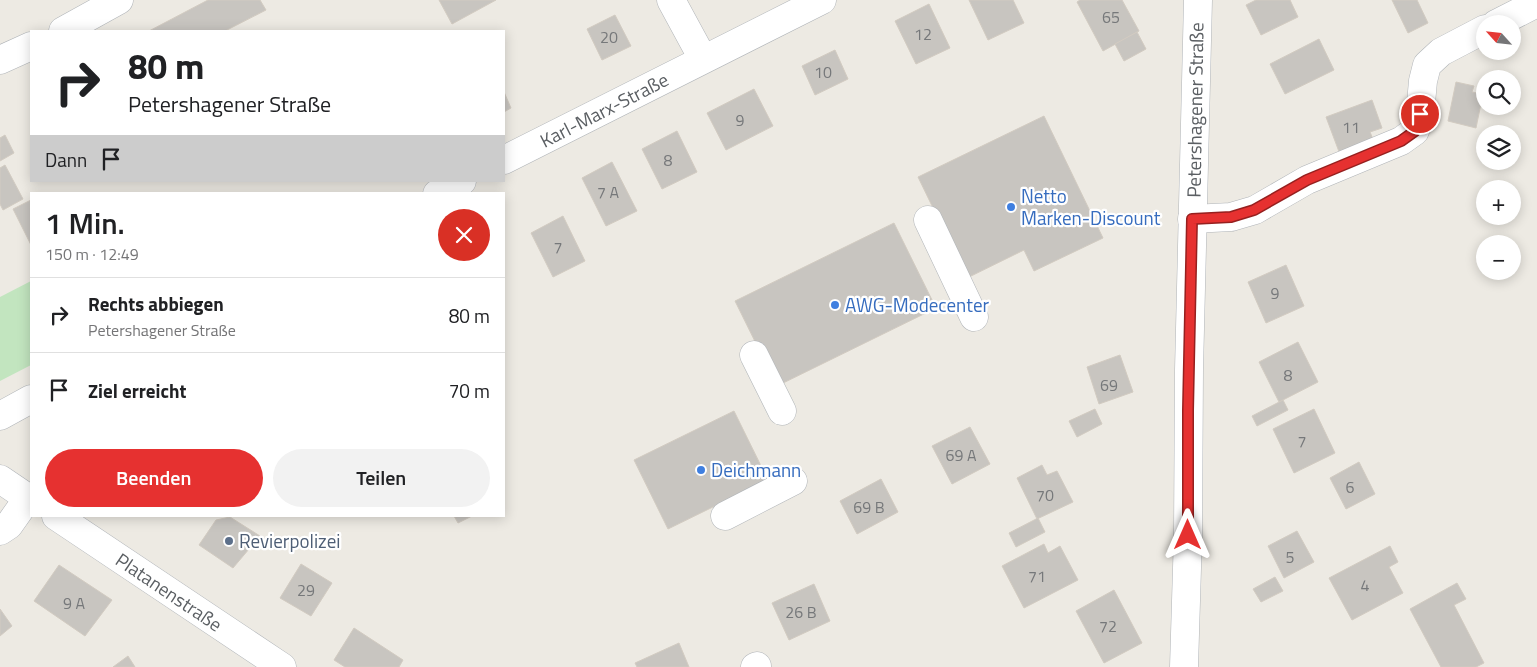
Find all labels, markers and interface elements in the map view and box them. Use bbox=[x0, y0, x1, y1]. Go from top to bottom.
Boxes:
house number: 65 bbox=[1102, 5, 1120, 29]
north arrow bbox=[1476, 15, 1521, 60]
map controls bbox=[1476, 15, 1521, 280]
house number: 12 bbox=[914, 22, 932, 46]
street label: Petershagener Straße bbox=[1178, 22, 1211, 198]
house number: 20 bbox=[600, 25, 618, 49]
text: 80 m bbox=[128, 39, 204, 93]
icon: right bbox=[45, 50, 110, 115]
house number: 10 bbox=[814, 60, 832, 84]
street label: Karl-Marx-Straße bbox=[534, 65, 673, 154]
button: search bbox=[1476, 70, 1521, 115]
text: Petershagener Straße bbox=[128, 87, 331, 121]
pin bbox=[1399, 93, 1441, 135]
icon: arrive bbox=[1406, 100, 1434, 128]
house number: 9 bbox=[736, 108, 745, 132]
house number: 11 bbox=[1342, 115, 1360, 139]
button: layers bbox=[1476, 125, 1521, 170]
text: Dann bbox=[45, 145, 87, 174]
icon: arrive bbox=[97, 145, 125, 173]
house number: 8 bbox=[664, 148, 673, 172]
house number: 7 A bbox=[597, 180, 619, 204]
button: + bbox=[1476, 180, 1521, 225]
place label: Netto Marken-Discount bbox=[1021, 181, 1161, 232]
text: 1 Min. bbox=[45, 200, 125, 246]
marker: Netto Marken-Discount bbox=[1005, 201, 1017, 213]
button: close bbox=[438, 209, 490, 261]
house number: 7 bbox=[554, 235, 562, 259]
button: − bbox=[1476, 235, 1521, 280]
text: 150 m · 12:49 bbox=[45, 242, 139, 266]
house number: 9 bbox=[1271, 281, 1280, 305]
text: Rechts abbiegen bbox=[88, 289, 224, 318]
place label: AWG-Modecenter bbox=[845, 290, 989, 319]
marker: AWG-Modecenter bbox=[829, 299, 841, 311]
icon: right bbox=[45, 301, 73, 329]
text: 80 m bbox=[449, 301, 490, 330]
text: Petershagener Straße bbox=[88, 318, 236, 342]
house number: 8 bbox=[1284, 363, 1293, 387]
house number: 69 bbox=[1100, 373, 1118, 397]
icon: arrive bbox=[45, 376, 73, 404]
text: Ziel erreicht bbox=[88, 376, 186, 405]
text: 70 m bbox=[449, 376, 490, 405]
house number: 7 bbox=[1298, 429, 1306, 453]
house number: 69 A bbox=[946, 443, 977, 467]
button: Beenden bbox=[45, 449, 263, 507]
button: Teilen bbox=[273, 449, 490, 507]
place label: Deichmann bbox=[711, 455, 801, 484]
marker: Deichmann bbox=[695, 464, 707, 476]
house number: 6 bbox=[1346, 475, 1355, 499]
house number: 70 bbox=[1036, 483, 1054, 507]
house number: 69 B bbox=[853, 495, 885, 519]
position arrow bbox=[1161, 508, 1213, 560]
place label: Revierpolizei bbox=[239, 526, 340, 555]
marker: Revierpolizei bbox=[223, 535, 235, 547]
street label: Platanenstraße bbox=[110, 545, 229, 638]
house number: 5 bbox=[1286, 545, 1295, 569]
house number: 71 bbox=[1028, 564, 1046, 588]
house number: 4 bbox=[1361, 573, 1370, 597]
house number: 29 bbox=[297, 578, 315, 602]
house number: 9 A bbox=[63, 591, 85, 615]
house number: 26 B bbox=[785, 600, 817, 624]
house number: 72 bbox=[1099, 614, 1117, 638]

